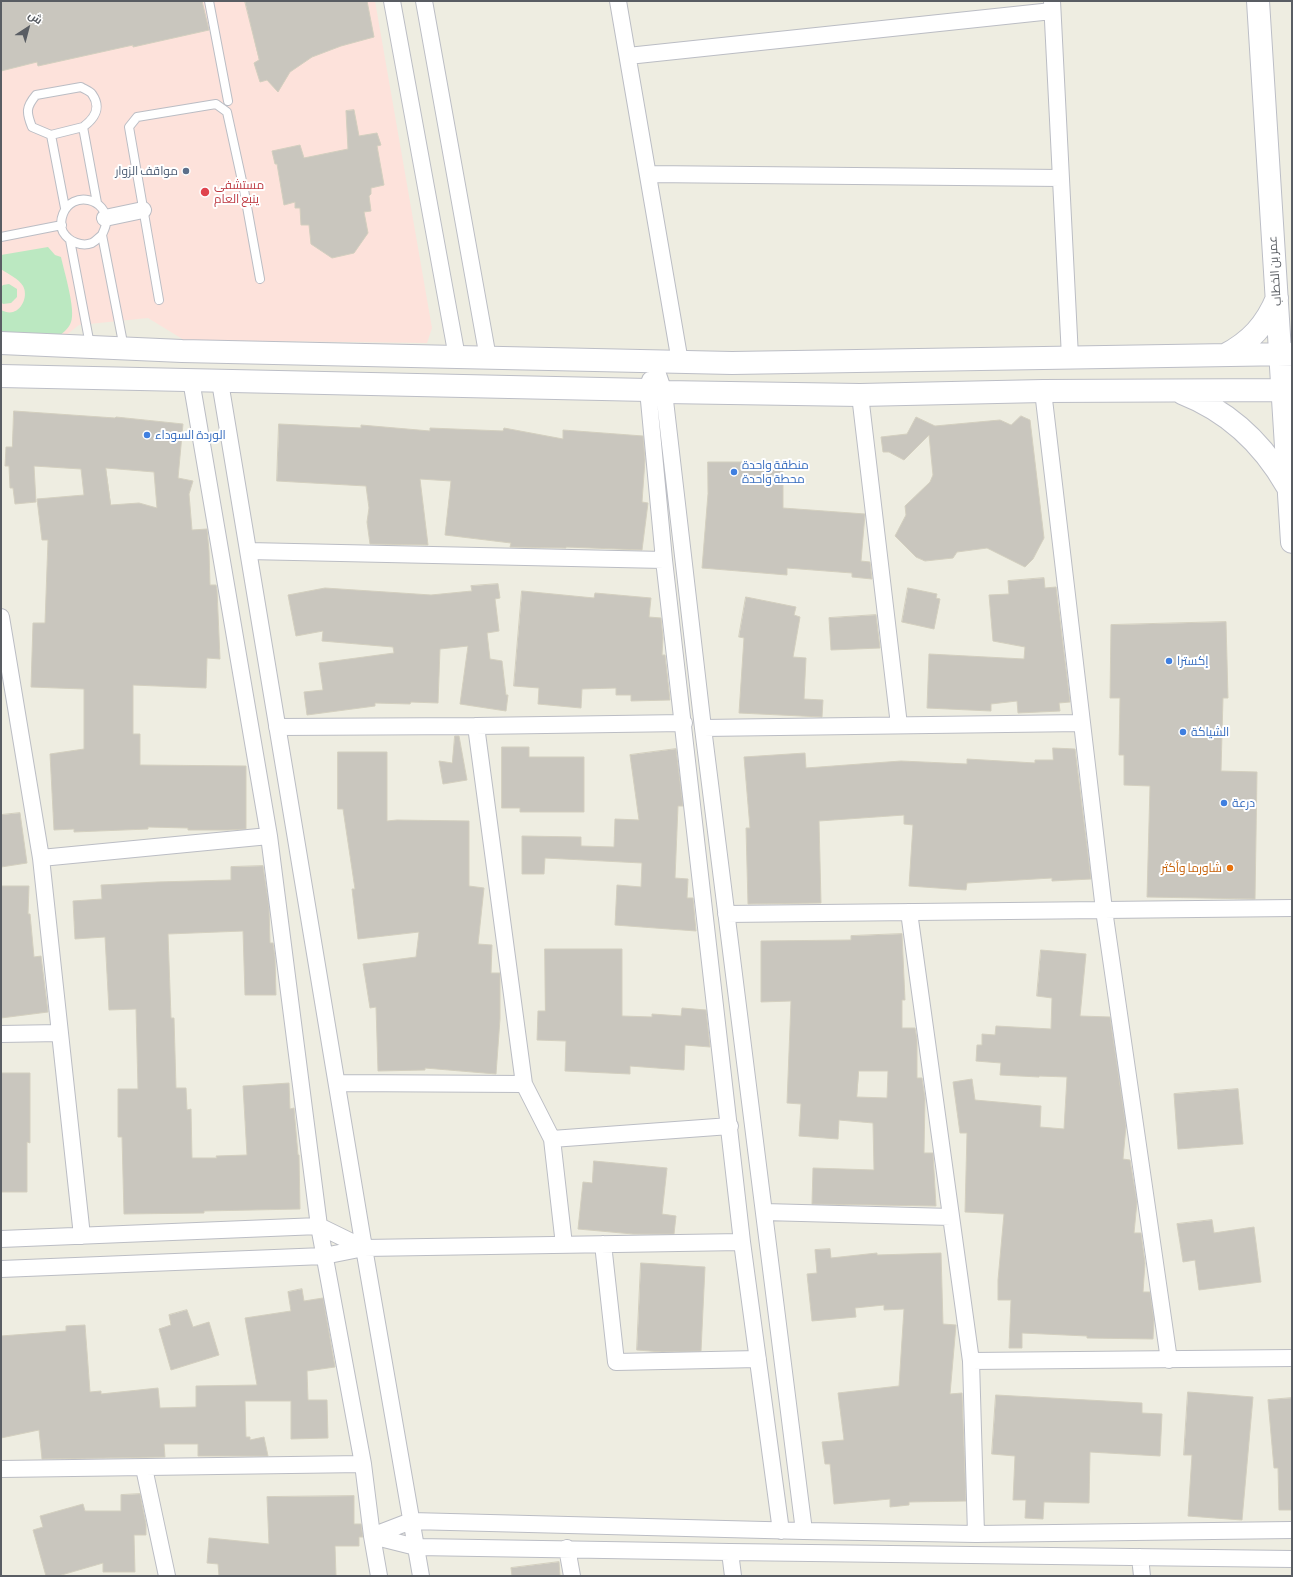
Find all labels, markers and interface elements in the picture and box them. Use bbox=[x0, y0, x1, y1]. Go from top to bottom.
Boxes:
north arrow bbox=[8, 8, 48, 48]
text: ش bbox=[26, 9, 44, 26]
place label: مواقف الزوار bbox=[115, 164, 178, 178]
marker: مواقف الزوار bbox=[181, 166, 191, 176]
place label: مستشفى ينبع العام bbox=[214, 178, 264, 206]
marker: مستشفى ينبع العام bbox=[199, 186, 211, 198]
street label: عمر بن الخطاب bbox=[1265, 236, 1285, 306]
place label: الوردة السوداء bbox=[155, 428, 226, 442]
marker: الوردة السوداء bbox=[142, 430, 152, 440]
place label: منطقة واحدة محطة واحدة bbox=[742, 458, 809, 486]
marker: منطقة واحدة محطة واحدة bbox=[729, 467, 739, 477]
place label: إكسترا bbox=[1177, 654, 1208, 668]
marker: إكسترا bbox=[1164, 656, 1174, 666]
place label: الشياكة bbox=[1191, 725, 1229, 739]
marker: الشياكة bbox=[1178, 727, 1188, 737]
place label: درعة bbox=[1232, 796, 1255, 810]
marker: درعة bbox=[1219, 798, 1229, 808]
place label: شاورما وأكثر bbox=[1161, 861, 1222, 875]
marker: شاورما وأكثر bbox=[1225, 863, 1235, 873]

